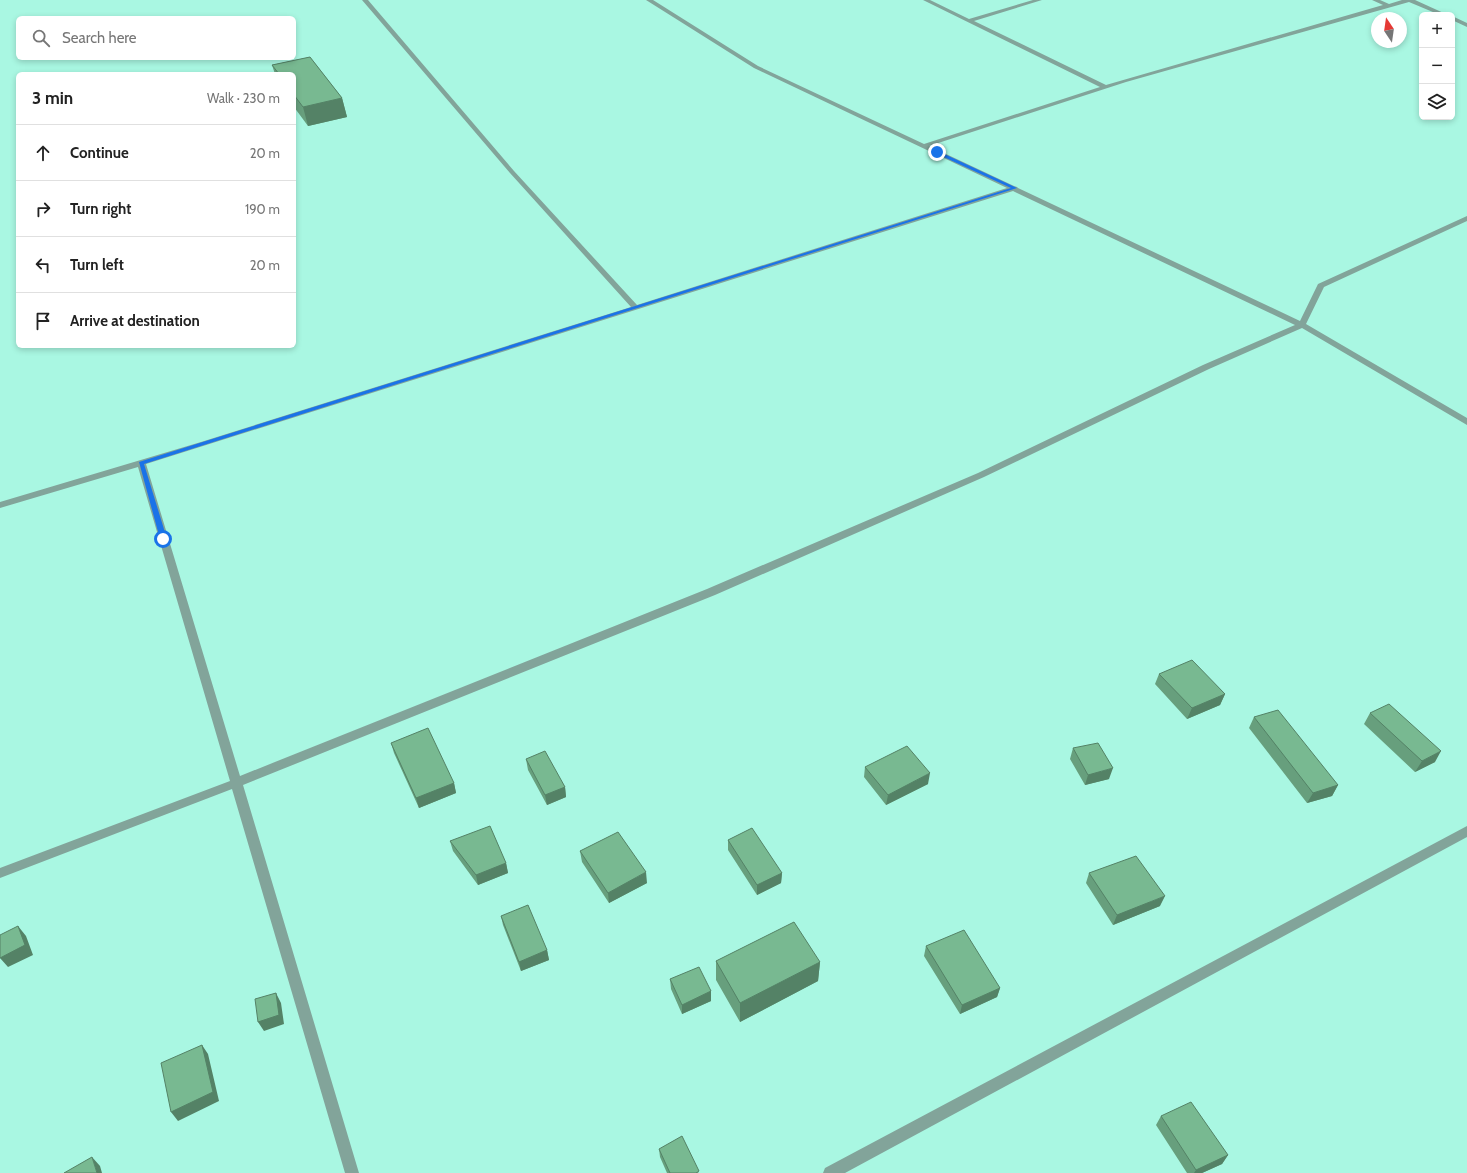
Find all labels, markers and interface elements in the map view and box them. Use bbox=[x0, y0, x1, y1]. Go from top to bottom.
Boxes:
north arrow bbox=[1371, 12, 1407, 48]
map controls bbox=[1419, 12, 1455, 120]
button: + bbox=[1419, 12, 1455, 48]
search box bbox=[16, 16, 296, 60]
icon: search bbox=[30, 27, 52, 49]
text: Search here bbox=[62, 29, 137, 47]
button: − bbox=[1419, 48, 1455, 84]
button: layers bbox=[1419, 84, 1455, 120]
text: 3 min bbox=[32, 88, 73, 108]
text: Walk · 230 m bbox=[207, 90, 280, 106]
icon: ahead bbox=[32, 142, 54, 164]
route end bbox=[928, 143, 946, 161]
text: Continue bbox=[70, 144, 129, 162]
text: 20 m bbox=[250, 145, 280, 161]
icon: right bbox=[32, 198, 54, 220]
text: Turn right bbox=[70, 200, 131, 218]
text: 190 m bbox=[245, 201, 280, 217]
icon: left bbox=[32, 254, 54, 276]
text: Turn left bbox=[70, 256, 124, 274]
text: 20 m bbox=[250, 257, 280, 273]
icon: arrive bbox=[32, 310, 54, 332]
text: Arrive at destination bbox=[70, 312, 200, 330]
route start bbox=[154, 530, 172, 548]

